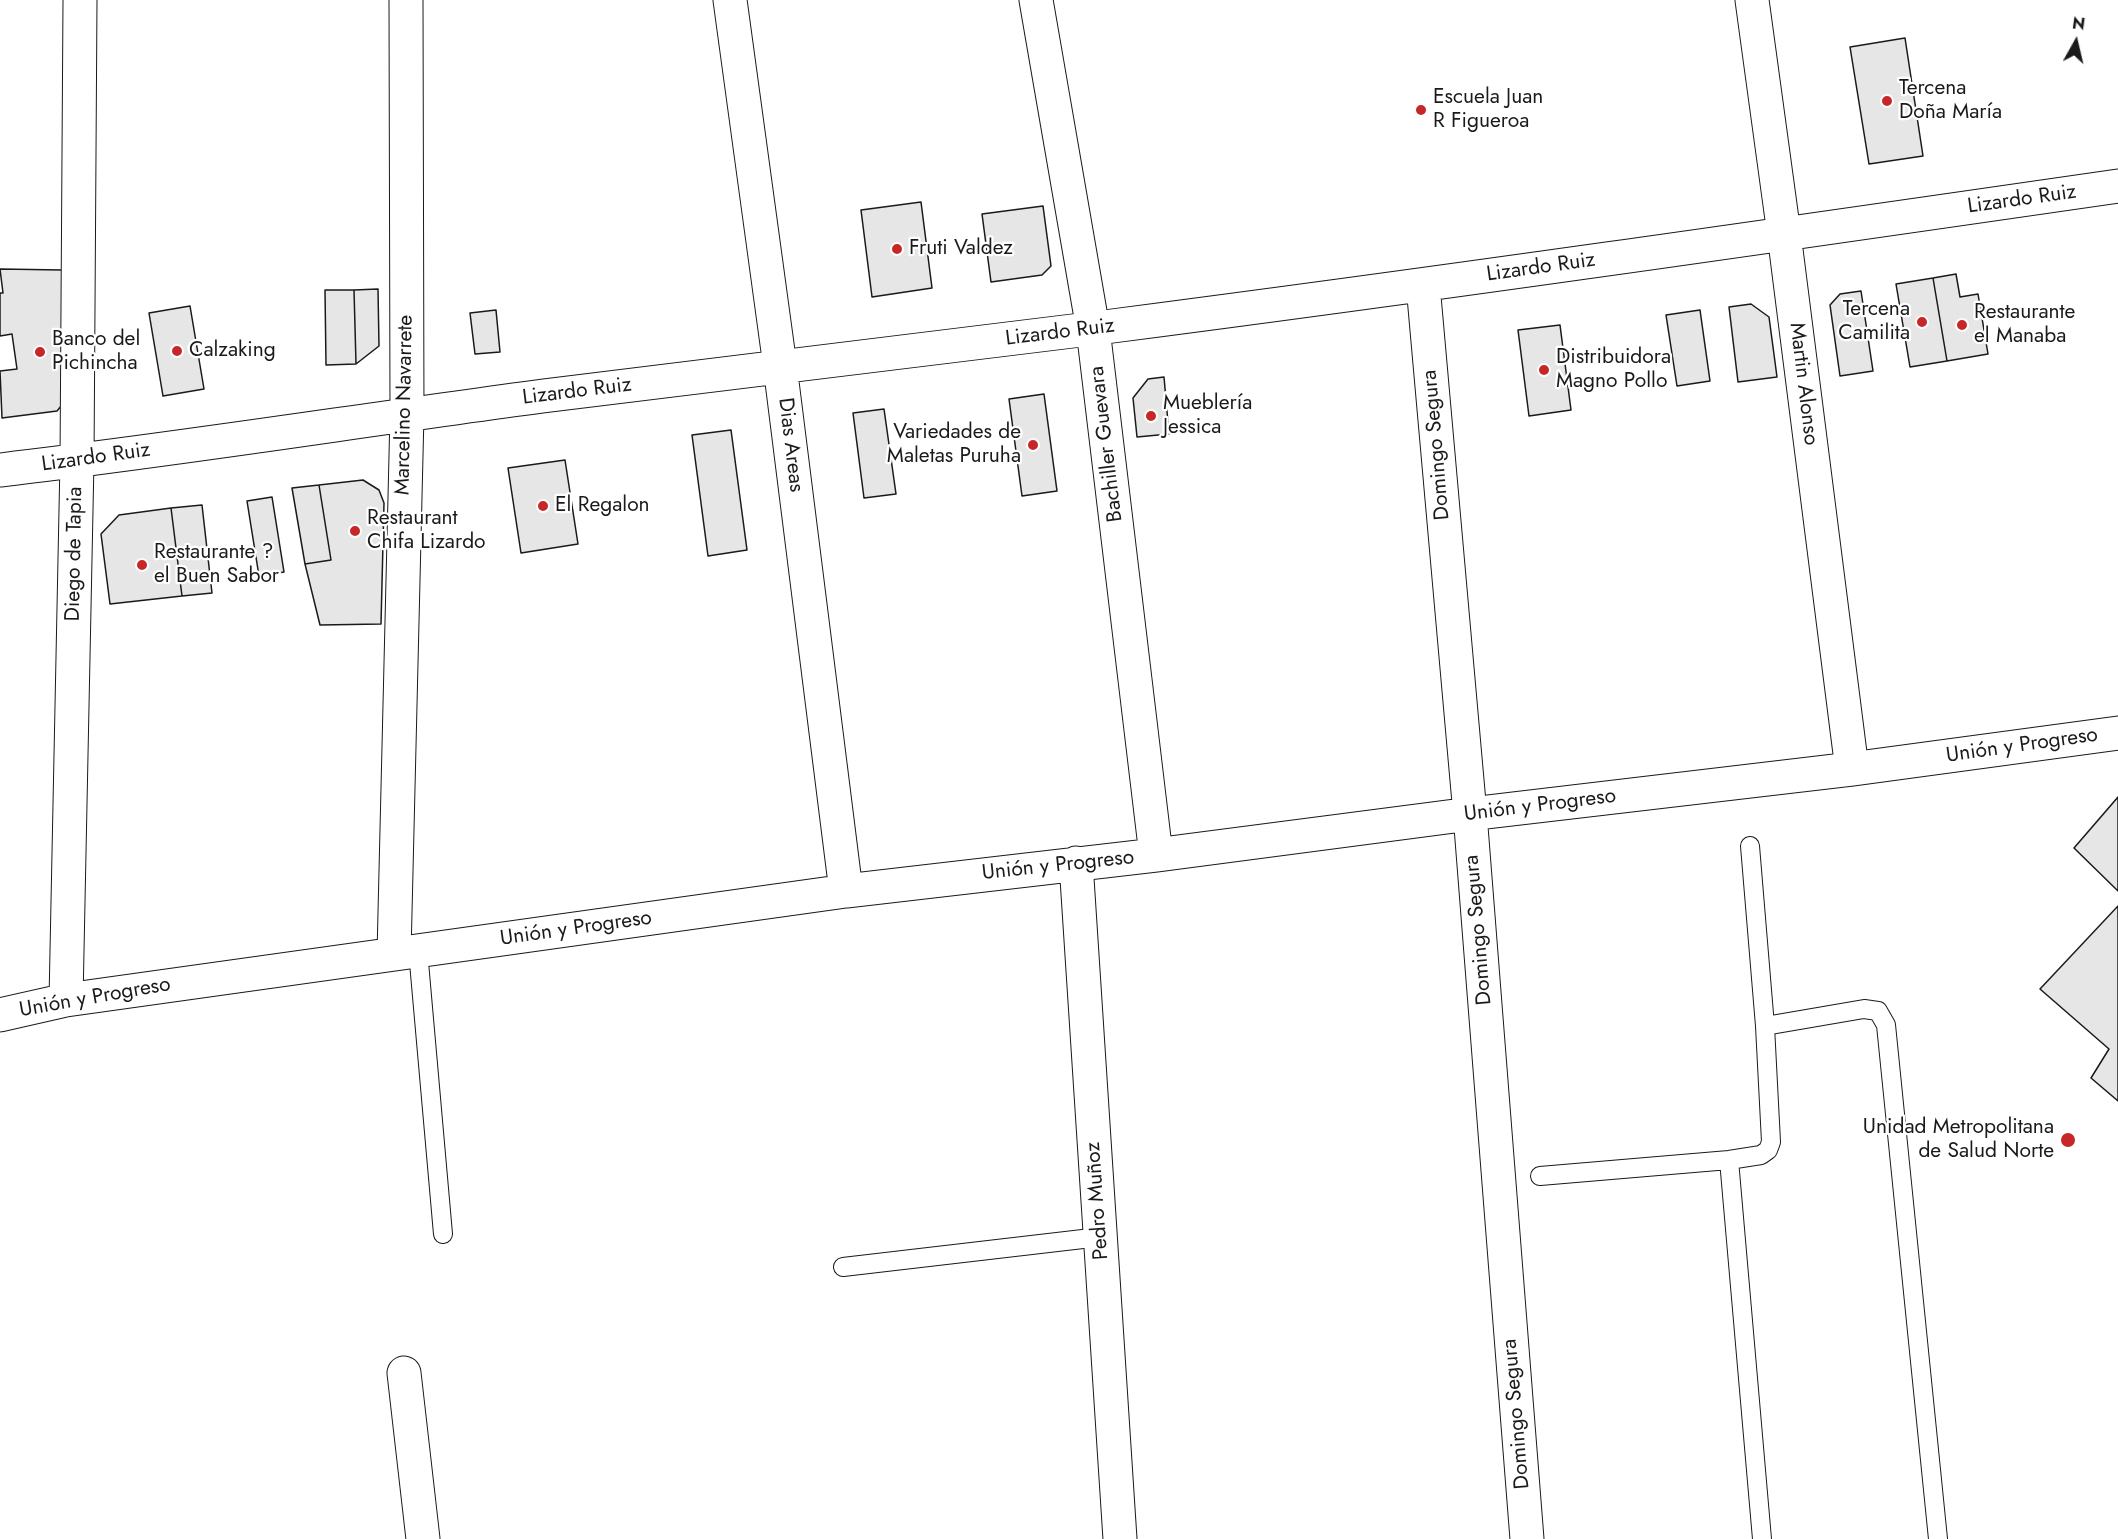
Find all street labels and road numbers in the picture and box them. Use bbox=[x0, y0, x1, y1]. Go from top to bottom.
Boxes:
street label: Lizardo Ruiz bbox=[1966, 180, 2078, 220]
street label: Lizardo Ruiz bbox=[1485, 248, 1597, 288]
street label: Lizardo Ruiz bbox=[1004, 314, 1116, 352]
street label: Marcelino Navarrete bbox=[391, 315, 419, 495]
street label: Martin Alonso bbox=[1783, 321, 1823, 447]
street label: Bachiller Guevara bbox=[1085, 365, 1129, 523]
street label: Domingo Segura bbox=[1418, 369, 1456, 521]
street label: Lizardo Ruiz bbox=[521, 373, 633, 411]
street label: Dias Areas bbox=[772, 396, 808, 494]
street label: Lizardo Ruiz bbox=[40, 438, 152, 478]
street label: Diego de Tapia bbox=[61, 486, 89, 622]
street label: Unión y Progreso bbox=[1944, 723, 2100, 769]
street label: Unión y Progreso bbox=[1463, 784, 1617, 828]
street label: Unión y Progreso bbox=[981, 845, 1135, 887]
street label: Domingo Segura bbox=[1460, 854, 1498, 1006]
street label: Unión y Progreso bbox=[498, 906, 654, 952]
street label: Unión y Progreso bbox=[17, 972, 173, 1024]
street label: Pedro Muñoz bbox=[1081, 1141, 1115, 1261]
street label: Domingo Segura bbox=[1498, 1338, 1536, 1490]

